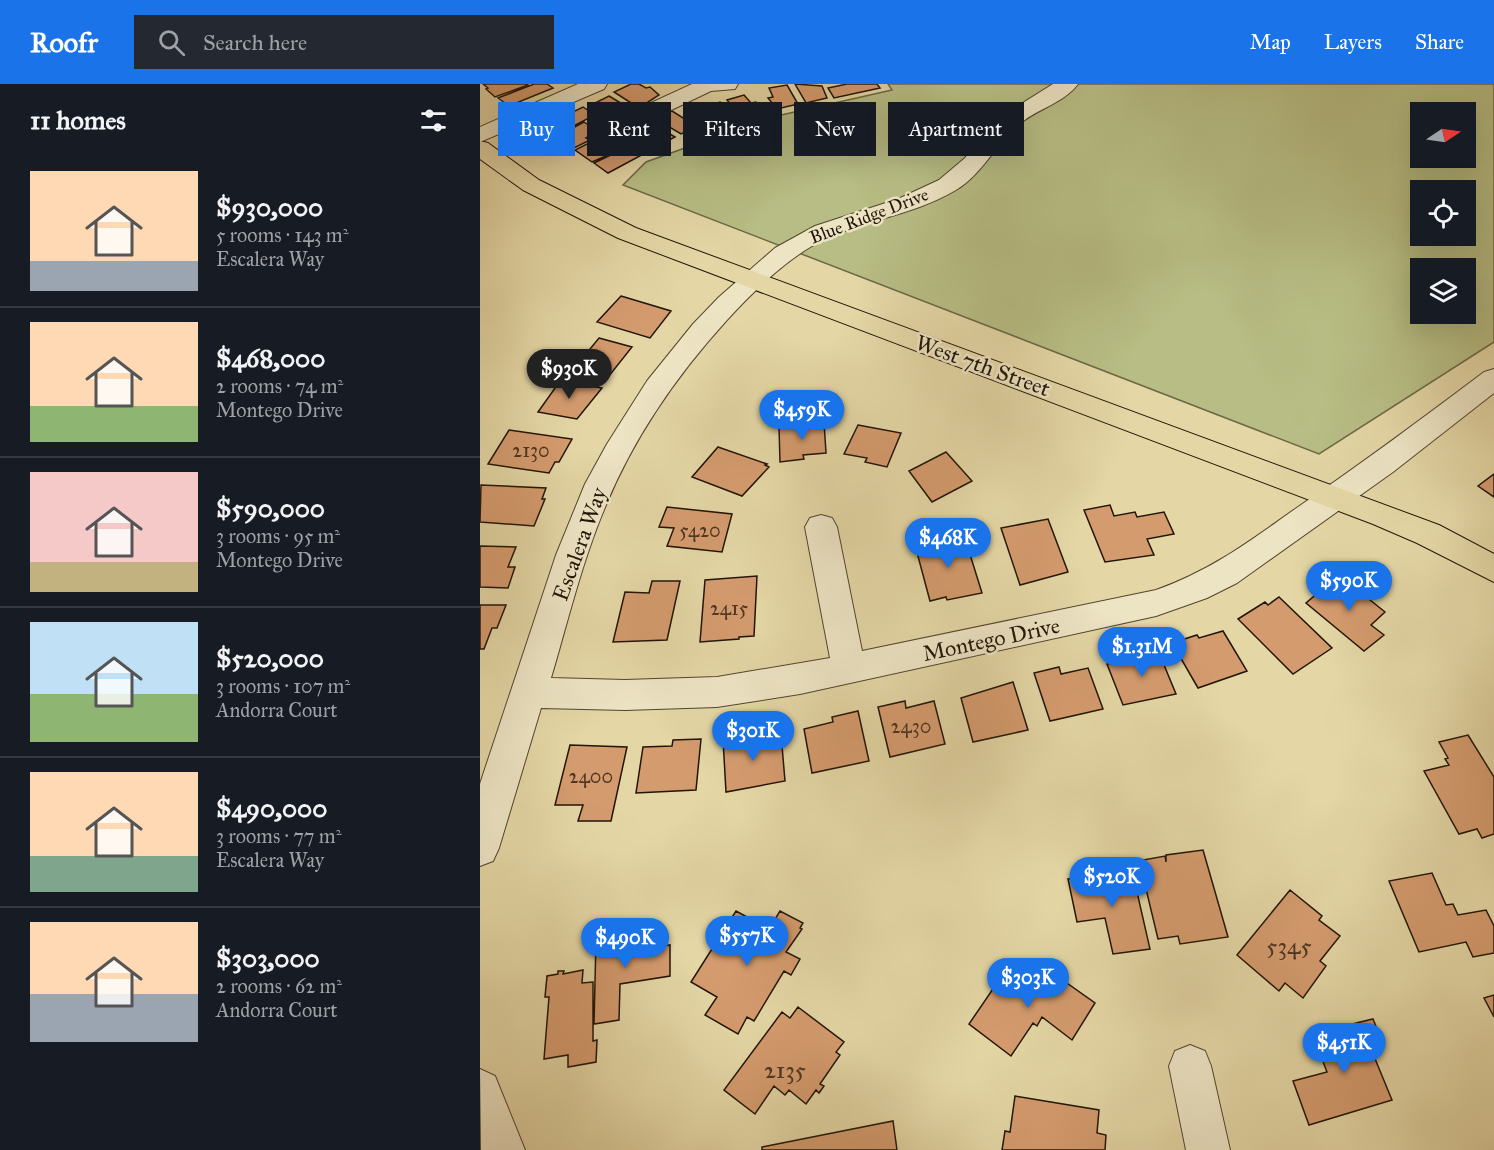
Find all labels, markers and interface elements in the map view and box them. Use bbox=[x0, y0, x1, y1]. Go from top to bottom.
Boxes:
search box bbox=[134, 15, 554, 69]
text: Roofr bbox=[30, 25, 98, 60]
icon: search bbox=[155, 26, 188, 59]
text: Search here bbox=[203, 29, 307, 56]
text: Map bbox=[1250, 29, 1291, 55]
text: Layers bbox=[1324, 29, 1382, 55]
text: Share bbox=[1415, 29, 1464, 55]
chip: Buy bbox=[498, 102, 575, 156]
chip: Rent bbox=[587, 102, 671, 156]
chip: Filters bbox=[683, 102, 782, 156]
chip: New bbox=[794, 102, 876, 156]
chip: Apartment bbox=[888, 102, 1024, 156]
north arrow bbox=[1410, 102, 1476, 168]
map controls bbox=[1410, 102, 1476, 324]
text: 11 homes bbox=[30, 104, 126, 136]
icon: filters bbox=[417, 104, 450, 137]
button: locate bbox=[1410, 180, 1476, 246]
street label: Blue Ridge Drive bbox=[806, 183, 932, 250]
text: $930,000 bbox=[216, 191, 323, 223]
icon: home bbox=[78, 195, 150, 267]
text: 5 rooms · 143 m² bbox=[216, 223, 348, 247]
text: Escalera Way bbox=[216, 247, 324, 271]
button: layers bbox=[1410, 258, 1476, 324]
street label: West 7th Street bbox=[912, 329, 1054, 402]
text: $468,000 bbox=[216, 342, 325, 374]
icon: home bbox=[78, 346, 150, 418]
pin: $930K bbox=[527, 349, 611, 400]
text: $930K bbox=[541, 356, 597, 380]
text: 2 rooms · 74 m² bbox=[216, 374, 343, 398]
pin: $459K bbox=[760, 390, 844, 441]
text: $459K bbox=[773, 397, 831, 421]
text: Montego Drive bbox=[216, 398, 343, 422]
house number: 2130 bbox=[512, 438, 550, 462]
street label: Escalera Way bbox=[546, 483, 613, 605]
text: $590,000 bbox=[216, 492, 325, 524]
icon: home bbox=[78, 496, 150, 568]
house number: 5420 bbox=[679, 518, 721, 542]
pin: $468K bbox=[906, 518, 990, 569]
text: 3 rooms · 95 m² bbox=[216, 524, 340, 548]
text: $468K bbox=[919, 525, 977, 549]
text: Montego Drive bbox=[216, 548, 343, 572]
pin: $590K bbox=[1307, 561, 1391, 612]
text: $590K bbox=[1320, 568, 1378, 592]
house number: 2415 bbox=[710, 596, 748, 620]
street label: Montego Drive bbox=[920, 612, 1062, 667]
pin: $1.31M bbox=[1093, 627, 1191, 678]
text: $1.31M bbox=[1112, 634, 1172, 658]
text: $520,000 bbox=[216, 642, 324, 674]
icon: home bbox=[78, 646, 150, 718]
text: 3 rooms · 107 m² bbox=[216, 674, 350, 698]
text: Andorra Court bbox=[216, 698, 337, 722]
pin: $301K bbox=[711, 711, 795, 762]
house number: 2430 bbox=[891, 714, 931, 738]
text: $301K bbox=[726, 718, 780, 742]
house number: 2400 bbox=[569, 764, 613, 788]
text: $490,000 bbox=[216, 792, 327, 824]
icon: home bbox=[78, 796, 150, 868]
text: 3 rooms · 77 m² bbox=[216, 824, 341, 848]
text: Escalera Way bbox=[216, 848, 324, 872]
pin: $520K bbox=[1070, 857, 1154, 908]
text: $520K bbox=[1084, 864, 1141, 888]
pin: $557K bbox=[705, 916, 789, 967]
pin: $490K bbox=[583, 918, 667, 969]
text: $557K bbox=[719, 923, 775, 947]
text: $490K bbox=[595, 925, 655, 949]
house number: 5345 bbox=[1266, 931, 1312, 961]
text: $303,000 bbox=[216, 942, 320, 974]
icon: home bbox=[78, 946, 150, 1018]
pin: $303K bbox=[986, 958, 1070, 1009]
text: $303K bbox=[1001, 965, 1055, 989]
text: 2 rooms · 62 m² bbox=[216, 974, 342, 998]
text: Andorra Court bbox=[216, 998, 337, 1022]
pin: $451K bbox=[1302, 1023, 1386, 1074]
text: $451K bbox=[1317, 1030, 1371, 1054]
house number: 2135 bbox=[764, 1055, 806, 1085]

